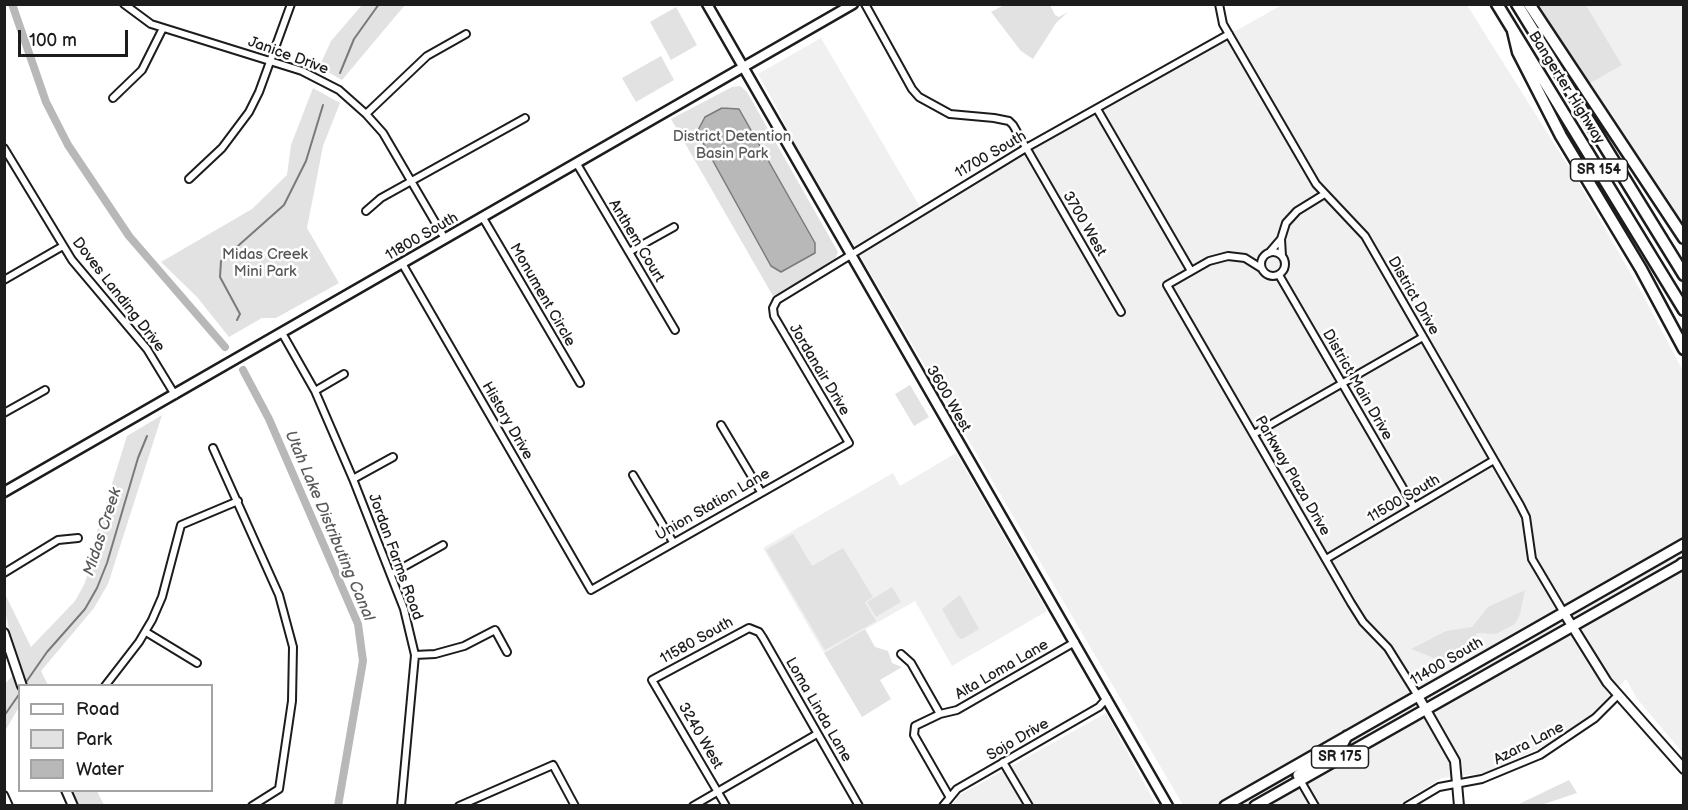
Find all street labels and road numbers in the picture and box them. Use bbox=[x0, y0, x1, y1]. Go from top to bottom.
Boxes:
street label: Bangerter Highway bbox=[1524, 28, 1608, 148]
street label: Janice Drive bbox=[245, 33, 331, 79]
street label: 11700 South bbox=[952, 127, 1030, 183]
road number: SR 154 bbox=[1570, 159, 1628, 181]
street label: 3700 West bbox=[1058, 188, 1110, 260]
street label: Anthem Court bbox=[604, 196, 668, 286]
street label: 11800 South bbox=[383, 209, 461, 265]
street label: Doves Landing Drive bbox=[68, 234, 168, 356]
street label: Monument Circle bbox=[505, 240, 579, 350]
street label: District Drive bbox=[1383, 254, 1443, 338]
street label: Jordanair Drive bbox=[785, 321, 853, 419]
street label: District Main Drive bbox=[1318, 326, 1396, 444]
street label: 3600 West bbox=[922, 363, 974, 435]
street label: History Drive bbox=[477, 379, 537, 463]
street label: Parkway Plaza Drive bbox=[1250, 413, 1334, 539]
street label: Union Station Lane bbox=[653, 465, 773, 545]
street label: 11500 South bbox=[1365, 471, 1443, 527]
street label: Jordan Farms Road bbox=[364, 491, 426, 623]
street label: 11580 South bbox=[657, 614, 737, 668]
street label: 11400 South bbox=[1407, 634, 1487, 690]
street label: Alta Loma Lane bbox=[952, 636, 1052, 704]
street label: Loma Linda Lane bbox=[781, 655, 855, 765]
street label: 3240 West bbox=[674, 700, 726, 772]
street label: Sojo Drive bbox=[984, 715, 1052, 765]
street label: Azara Lane bbox=[1491, 719, 1567, 769]
road number: SR 175 bbox=[1312, 746, 1368, 768]

